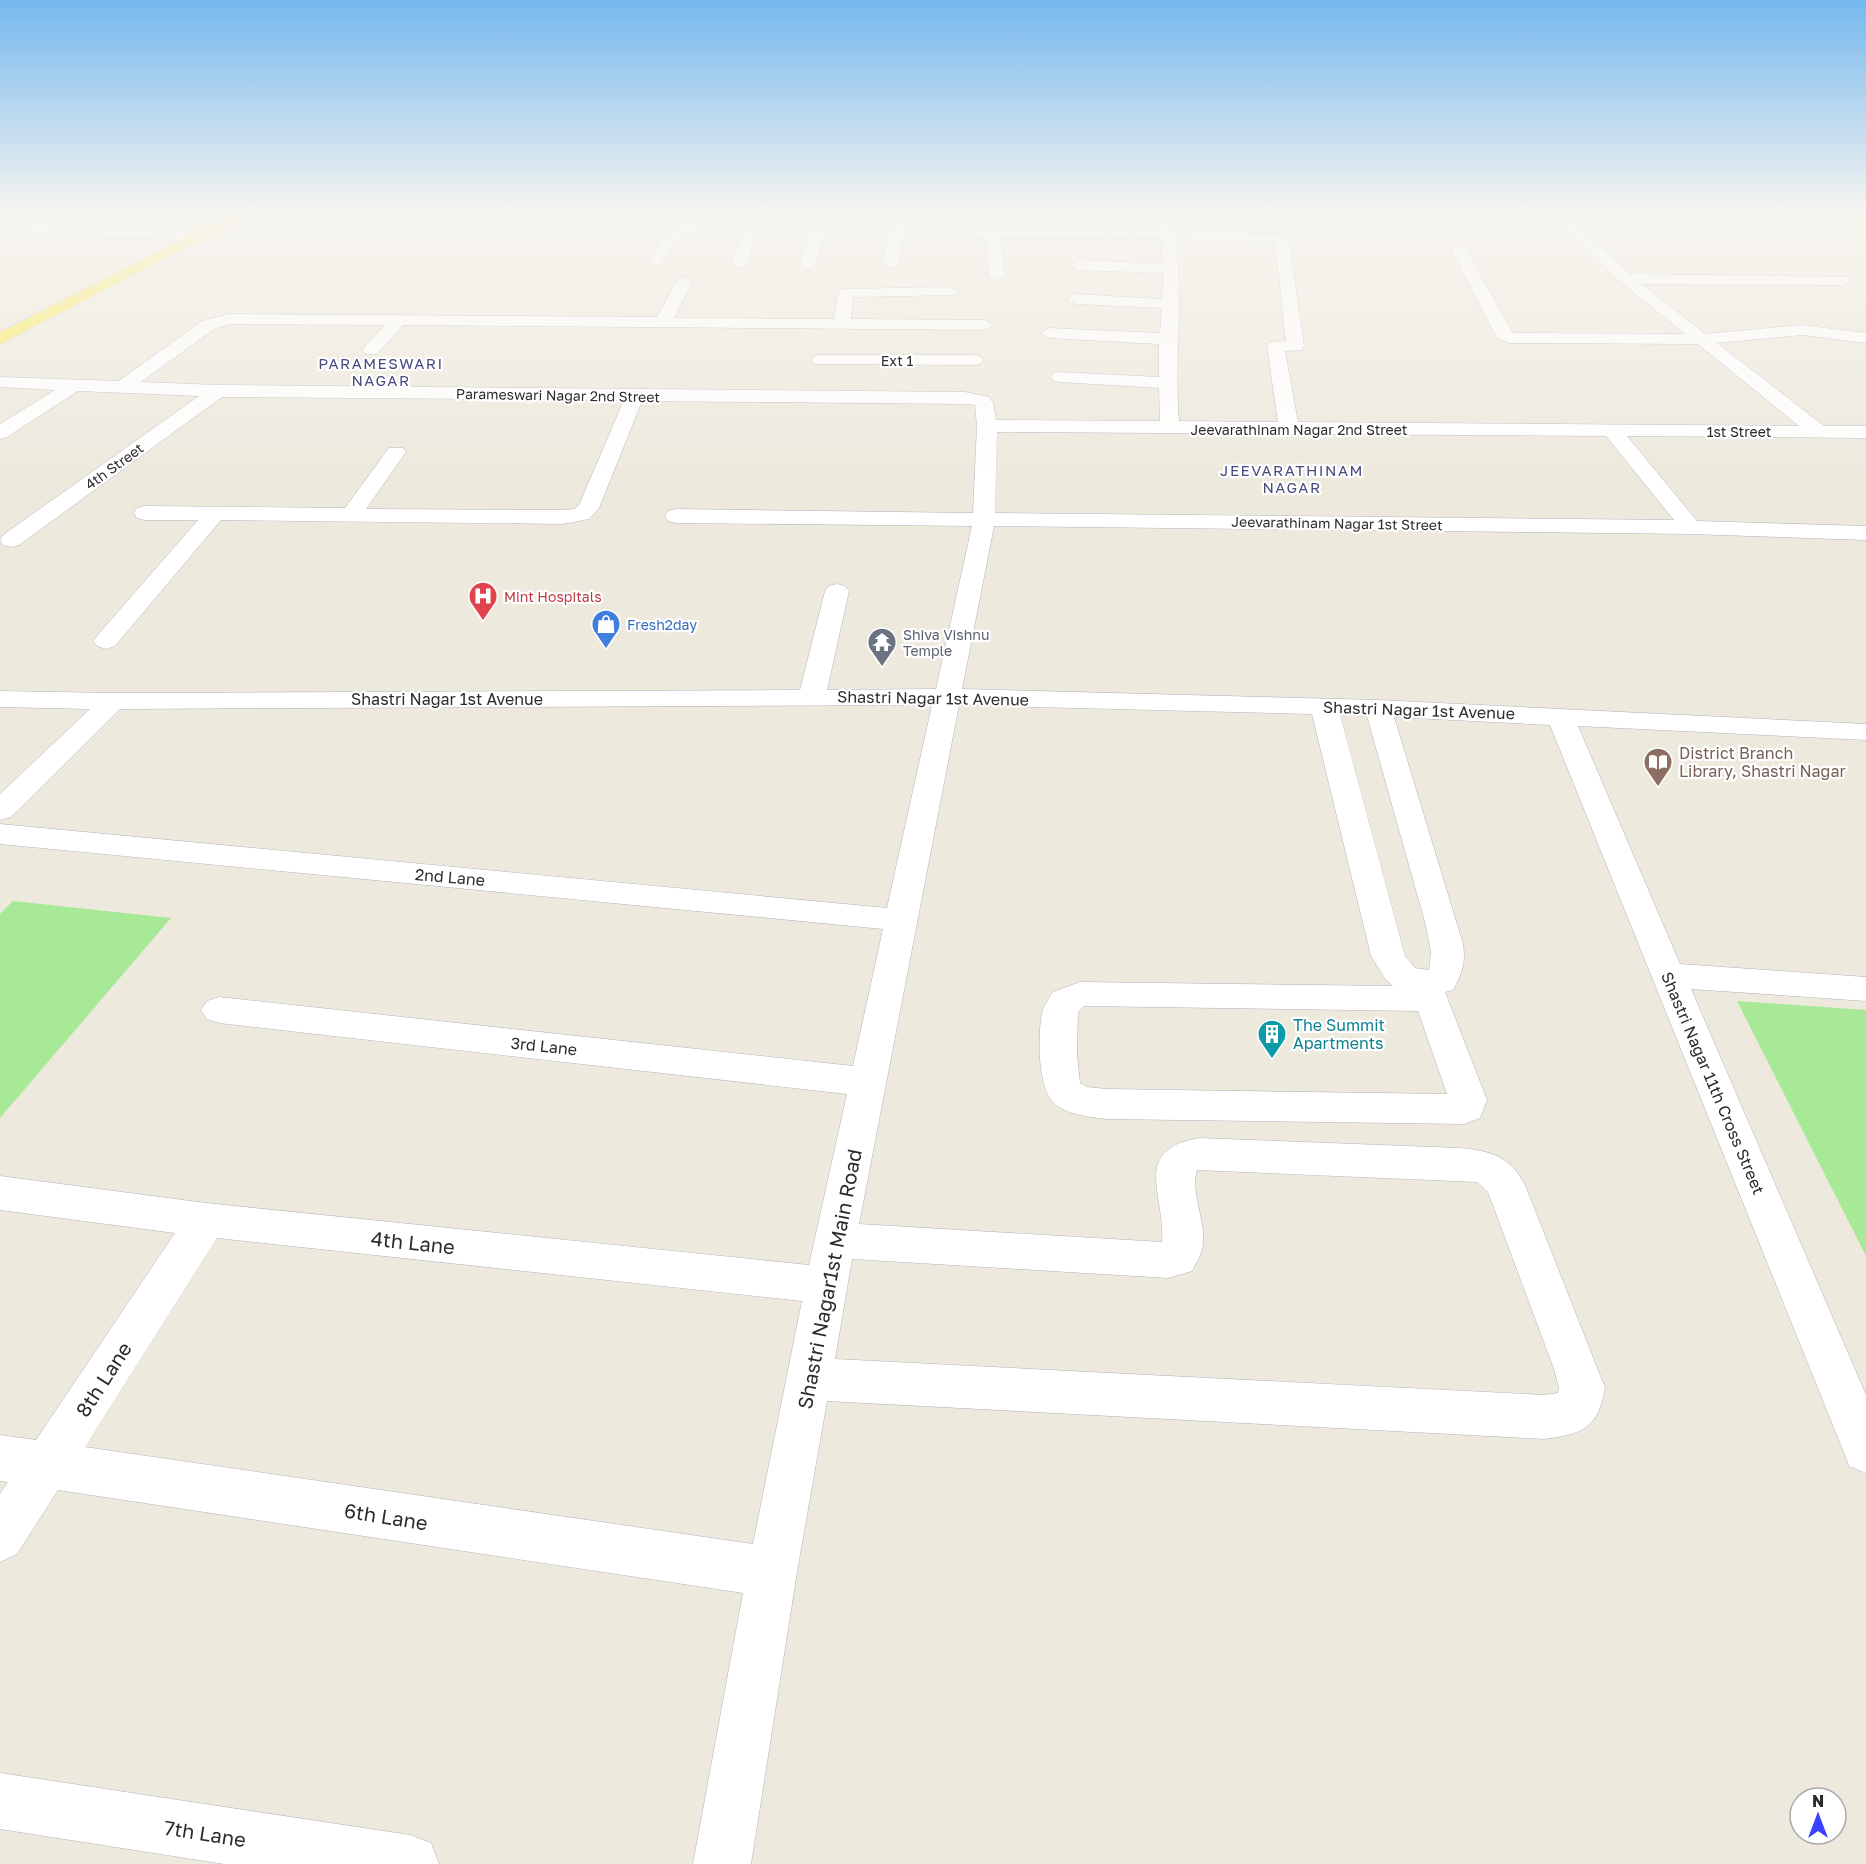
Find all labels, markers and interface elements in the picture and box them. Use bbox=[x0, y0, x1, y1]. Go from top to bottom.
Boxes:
street label: Ext 1 bbox=[881, 352, 913, 369]
district label: PARAMESWARI NAGAR bbox=[318, 354, 444, 389]
street label: Parameswari Nagar 2nd Street bbox=[456, 385, 660, 405]
street label: Jeevarathinam Nagar 2nd Street bbox=[1191, 421, 1407, 438]
street label: 1st Street bbox=[1707, 423, 1771, 440]
street label: 4th Street bbox=[82, 439, 146, 493]
district label: JEEVARATHINAM NAGAR bbox=[1220, 461, 1364, 496]
street label: Jeevarathinam Nagar 1st Street bbox=[1231, 513, 1443, 533]
hospital icon: Mint Hospitals bbox=[467, 580, 499, 622]
place label: Mint Hospitals bbox=[504, 588, 602, 605]
shop icon: Fresh2day bbox=[590, 608, 622, 650]
place label: Fresh2day bbox=[627, 616, 697, 633]
temple icon: Shiva Vishnu Temple bbox=[866, 626, 898, 668]
place label: Shiva Vishnu Temple bbox=[903, 626, 989, 659]
street label: Shastri Nagar 1st Avenue bbox=[837, 686, 1029, 710]
street label: Shastri Nagar 1st Avenue bbox=[351, 689, 543, 709]
street label: Shastri Nagar 1st Avenue bbox=[1323, 697, 1515, 723]
place label: District Branch Library, Shastri Nagar bbox=[1679, 743, 1846, 781]
library icon: District Branch Library, Shastri Nagar bbox=[1642, 746, 1674, 788]
street label: 2nd Lane bbox=[414, 864, 486, 890]
street label: Shastri Nagar 11th Cross Street bbox=[1657, 969, 1769, 1197]
place label: The Summit Apartments bbox=[1293, 1015, 1385, 1053]
building icon: The Summit Apartments bbox=[1256, 1018, 1288, 1060]
street label: 3rd Lane bbox=[510, 1033, 578, 1059]
street label: Shastri Nagar1st Main Road bbox=[792, 1147, 866, 1411]
street label: 4th Lane bbox=[370, 1226, 456, 1258]
street label: 8th Lane bbox=[70, 1337, 136, 1421]
street label: 6th Lane bbox=[343, 1498, 429, 1534]
north arrow bbox=[1788, 1786, 1848, 1846]
text: N bbox=[1812, 1791, 1824, 1811]
street label: 7th Lane bbox=[162, 1815, 248, 1851]

